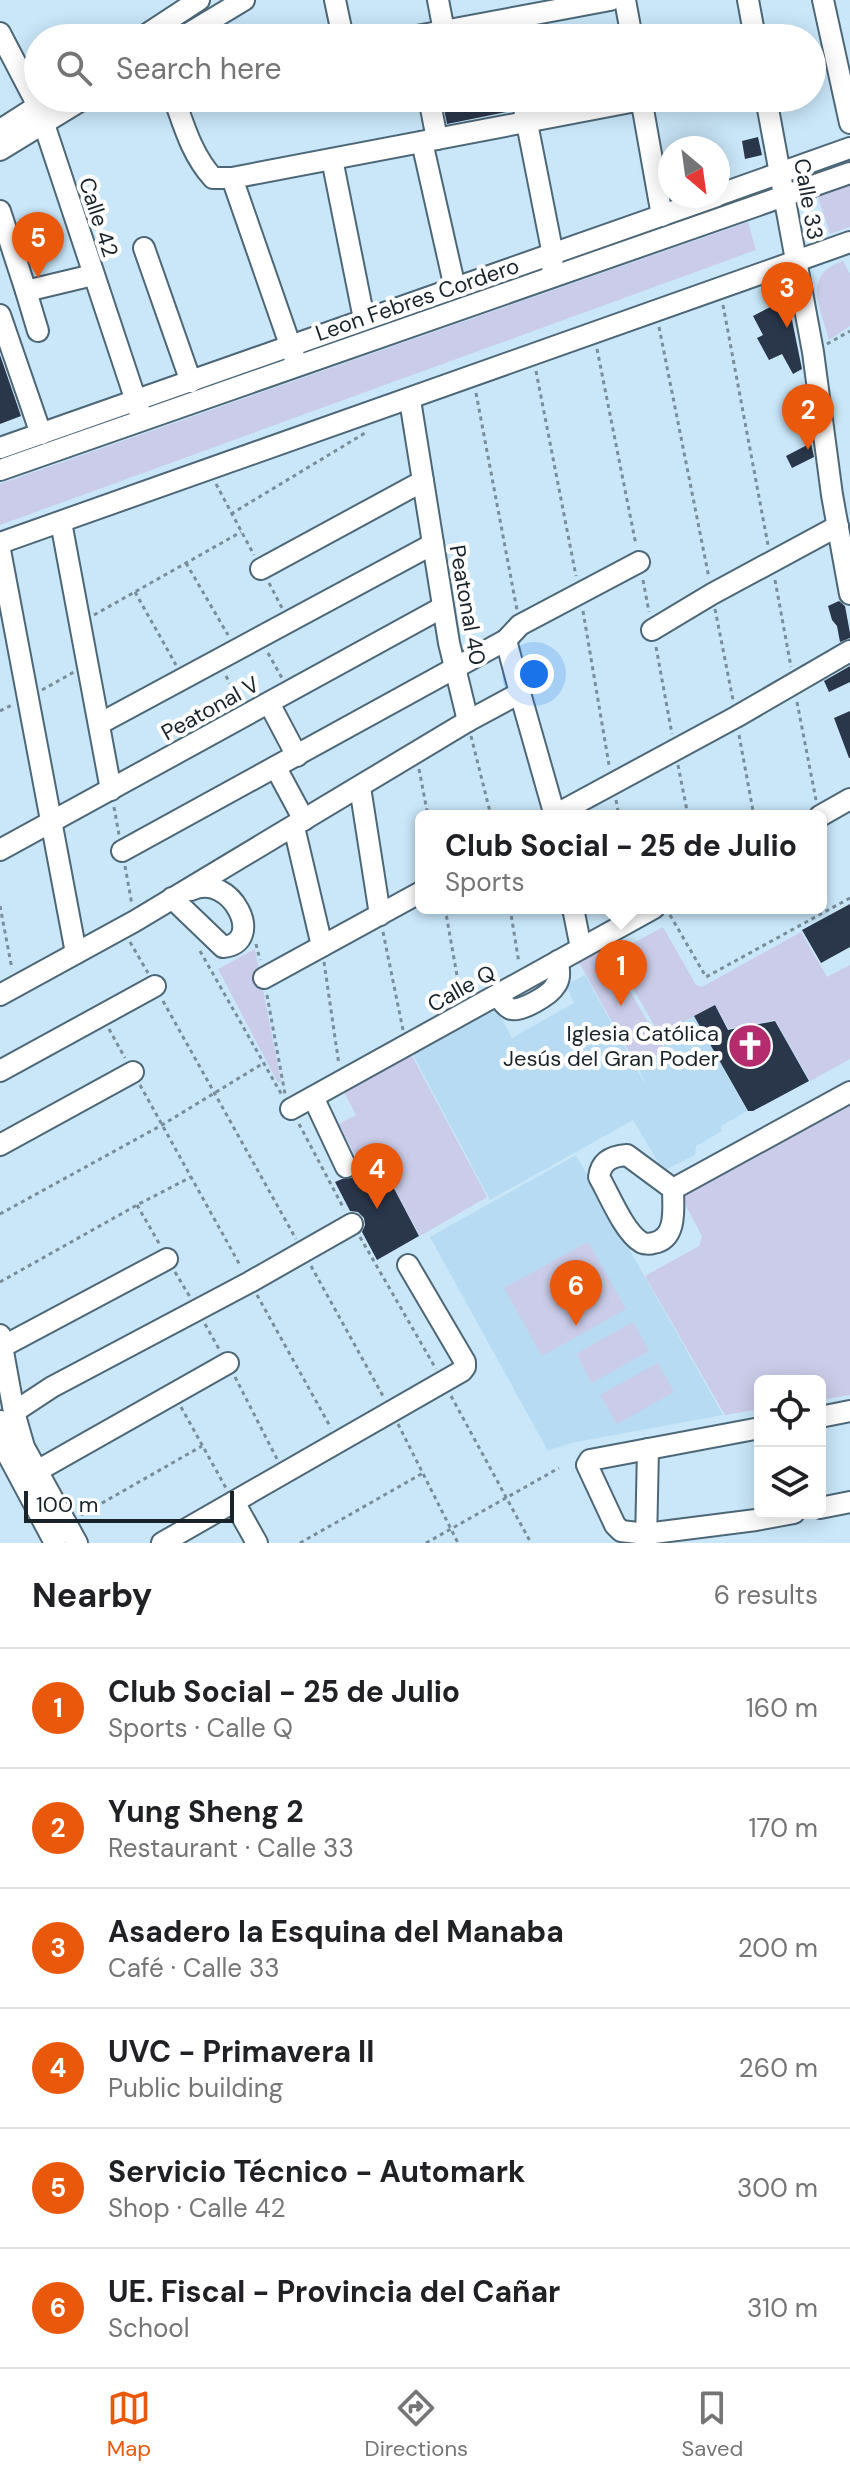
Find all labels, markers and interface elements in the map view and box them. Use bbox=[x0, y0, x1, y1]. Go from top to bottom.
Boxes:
search box bbox=[24, 24, 826, 112]
icon: search bbox=[52, 46, 96, 90]
text: Search here bbox=[116, 49, 282, 88]
north arrow bbox=[658, 136, 730, 208]
street label: Calle 33 bbox=[787, 156, 830, 242]
street label: Calle 42 bbox=[72, 174, 125, 261]
pin: 5 bbox=[12, 212, 64, 278]
street label: Leon Febres Cordero bbox=[312, 251, 523, 348]
pin: 3 bbox=[761, 262, 813, 328]
pin: 2 bbox=[782, 384, 834, 450]
street label: Peatonal 40 bbox=[443, 543, 492, 667]
your location bbox=[514, 654, 554, 694]
street label: Peatonal V bbox=[156, 670, 265, 747]
popup bbox=[415, 810, 827, 914]
text: Club Social - 25 de Julio bbox=[445, 826, 797, 865]
text: Sports bbox=[445, 865, 525, 899]
pin: 1 bbox=[595, 940, 647, 1006]
street label: Calle Q bbox=[422, 958, 500, 1019]
place label: Iglesia Católica Jesús del Gran Poder bbox=[503, 1019, 719, 1073]
church icon: Iglesia Católica Jesús del Gran Poder bbox=[726, 1022, 774, 1070]
pin: 4 bbox=[351, 1143, 403, 1209]
pin: 6 bbox=[550, 1260, 602, 1326]
map controls bbox=[754, 1375, 826, 1519]
button: locate bbox=[754, 1375, 826, 1447]
button: layers bbox=[754, 1447, 826, 1519]
scale bar bbox=[24, 1487, 234, 1523]
text: 100 m bbox=[36, 1490, 98, 1519]
text: Nearby bbox=[32, 1573, 152, 1618]
text: 6 results bbox=[714, 1578, 818, 1612]
text: Club Social - 25 de Julio bbox=[108, 1672, 460, 1711]
text: 1 bbox=[53, 1691, 63, 1725]
text: 160 m bbox=[746, 1691, 818, 1725]
text: Sports · Calle Q bbox=[108, 1711, 293, 1745]
text: Yung Sheng 2 bbox=[108, 1792, 304, 1831]
text: 2 bbox=[50, 1811, 66, 1845]
text: 170 m bbox=[749, 1811, 818, 1845]
text: Restaurant · Calle 33 bbox=[108, 1831, 354, 1865]
text: Asadero la Esquina del Manaba bbox=[108, 1912, 564, 1951]
text: 3 bbox=[50, 1931, 66, 1965]
text: 200 m bbox=[738, 1931, 818, 1965]
text: Café · Calle 33 bbox=[108, 1951, 280, 1985]
text: UVC - Primavera II bbox=[108, 2032, 374, 2071]
text: 4 bbox=[50, 2051, 66, 2085]
text: 260 m bbox=[739, 2051, 818, 2085]
text: Public building bbox=[108, 2071, 283, 2105]
text: Servicio Técnico - Automark bbox=[108, 2152, 525, 2191]
text: 5 bbox=[50, 2171, 66, 2205]
text: 300 m bbox=[737, 2171, 818, 2205]
text: Shop · Calle 42 bbox=[108, 2191, 286, 2225]
text: UE. Fiscal - Provincia del Cañar bbox=[108, 2272, 560, 2311]
text: 6 bbox=[50, 2291, 66, 2325]
text: 310 m bbox=[747, 2291, 818, 2325]
text: School bbox=[108, 2311, 190, 2345]
tab: Map bbox=[107, 2386, 151, 2463]
tab: Directions bbox=[365, 2386, 468, 2463]
tab: Saved bbox=[682, 2386, 743, 2463]

